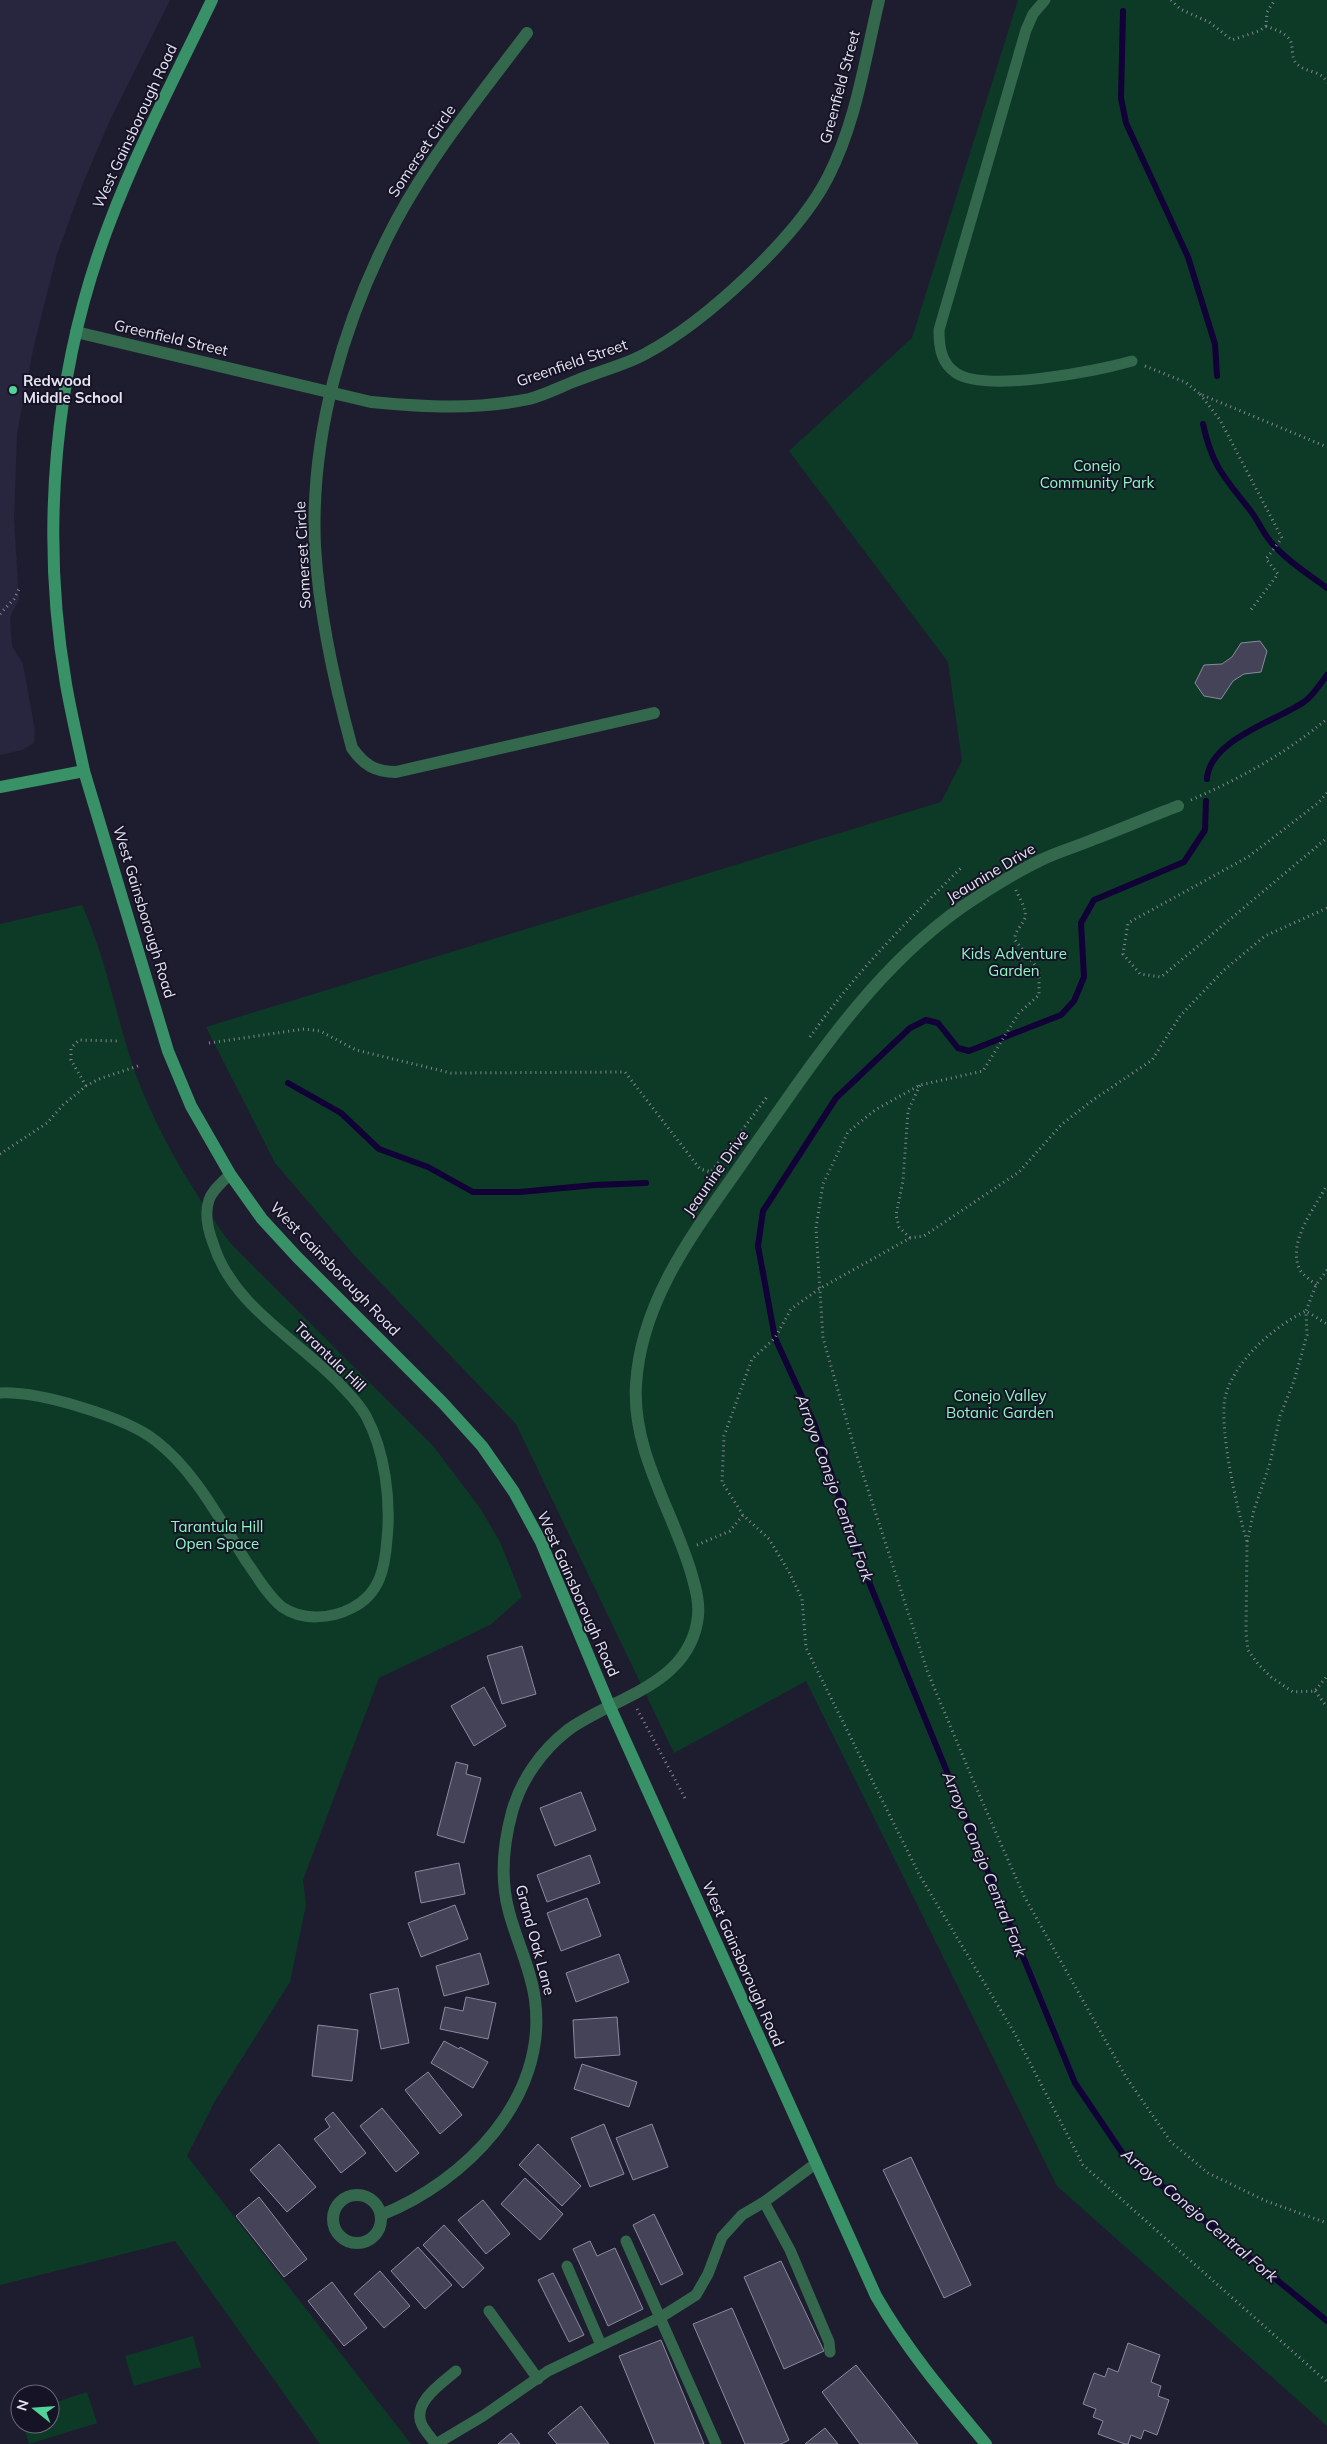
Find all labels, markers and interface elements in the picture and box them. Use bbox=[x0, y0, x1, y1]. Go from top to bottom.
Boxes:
street label: Greenfield Street bbox=[815, 28, 864, 145]
street label: West Gainsborough Road bbox=[88, 41, 181, 211]
street label: Somerset Circle bbox=[384, 101, 460, 201]
street label: Greenfield Street bbox=[112, 315, 230, 360]
street label: Greenfield Street bbox=[514, 335, 630, 390]
place label: Redwood Middle School bbox=[23, 371, 123, 407]
marker: Redwood Middle School bbox=[7, 384, 19, 396]
park label: Conejo Community Park bbox=[1040, 456, 1154, 492]
street label: Somerset Circle bbox=[290, 501, 315, 609]
street label: West Gainsborough Road bbox=[109, 824, 180, 1000]
street label: Jeaunine Drive bbox=[943, 839, 1039, 907]
park label: Kids Adventure Garden bbox=[961, 944, 1067, 980]
street label: Jeaunine Drive bbox=[679, 1126, 752, 1219]
street label: West Gainsborough Road bbox=[266, 1198, 404, 1340]
street label: Tarantula Hill bbox=[290, 1318, 370, 1396]
park label: Conejo Valley Botanic Garden bbox=[946, 1386, 1054, 1422]
water label: Arroyo Conejo Central Fork bbox=[791, 1391, 879, 1585]
street label: West Gainsborough Road bbox=[533, 1508, 624, 1679]
park label: Tarantula Hill Open Space bbox=[171, 1517, 263, 1553]
water label: Arroyo Conejo Central Fork bbox=[938, 1768, 1032, 1960]
street label: West Gainsborough Road bbox=[698, 1878, 789, 2049]
street label: Grand Oak Lane bbox=[512, 1883, 559, 1997]
water label: Arroyo Conejo Central Fork bbox=[1117, 2143, 1283, 2287]
north arrow bbox=[10, 2384, 60, 2434]
text: N bbox=[12, 2398, 33, 2413]

